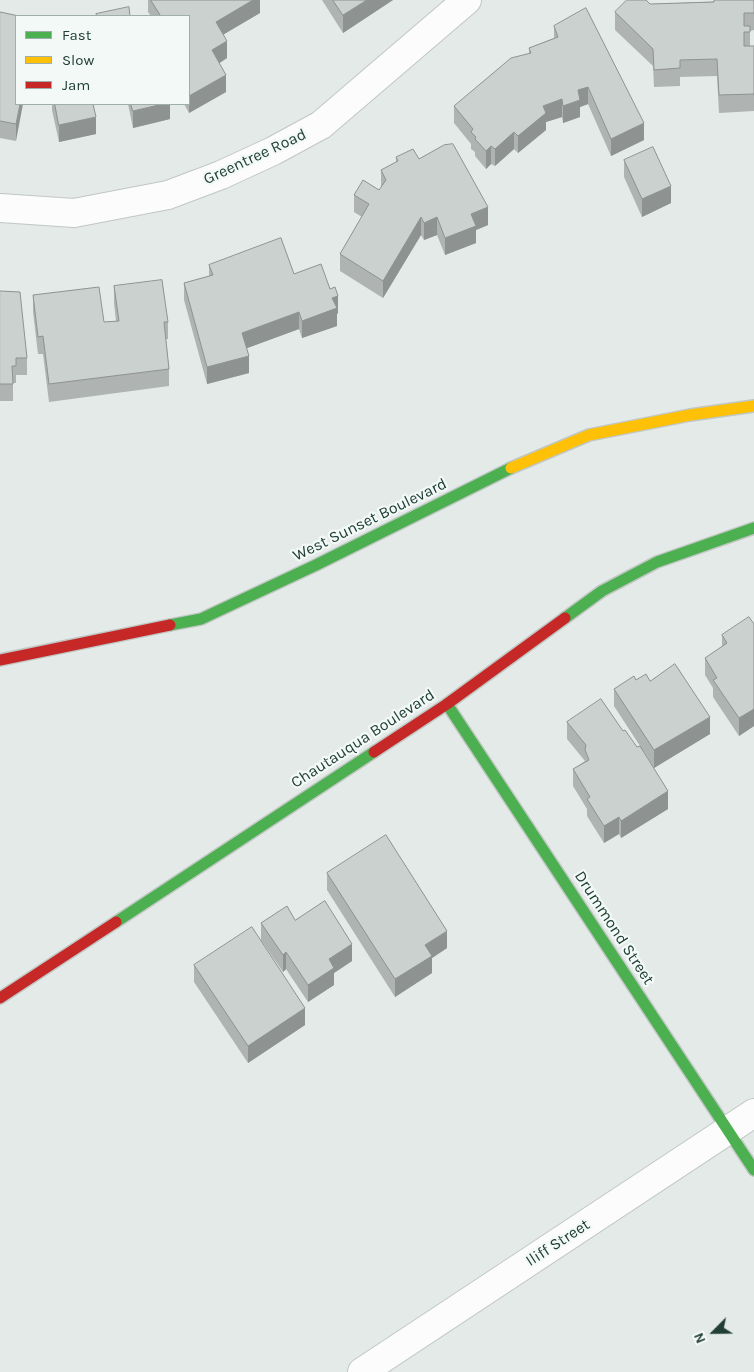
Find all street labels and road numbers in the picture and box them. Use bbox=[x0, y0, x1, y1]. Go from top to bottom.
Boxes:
street label: Greentree Road bbox=[201, 125, 309, 189]
street label: West Sunset Boulevard bbox=[290, 474, 450, 566]
street label: Chautauqua Boulevard bbox=[288, 685, 438, 793]
street label: Drummond Street bbox=[570, 868, 658, 988]
street label: Iliff Street bbox=[522, 1215, 594, 1271]

